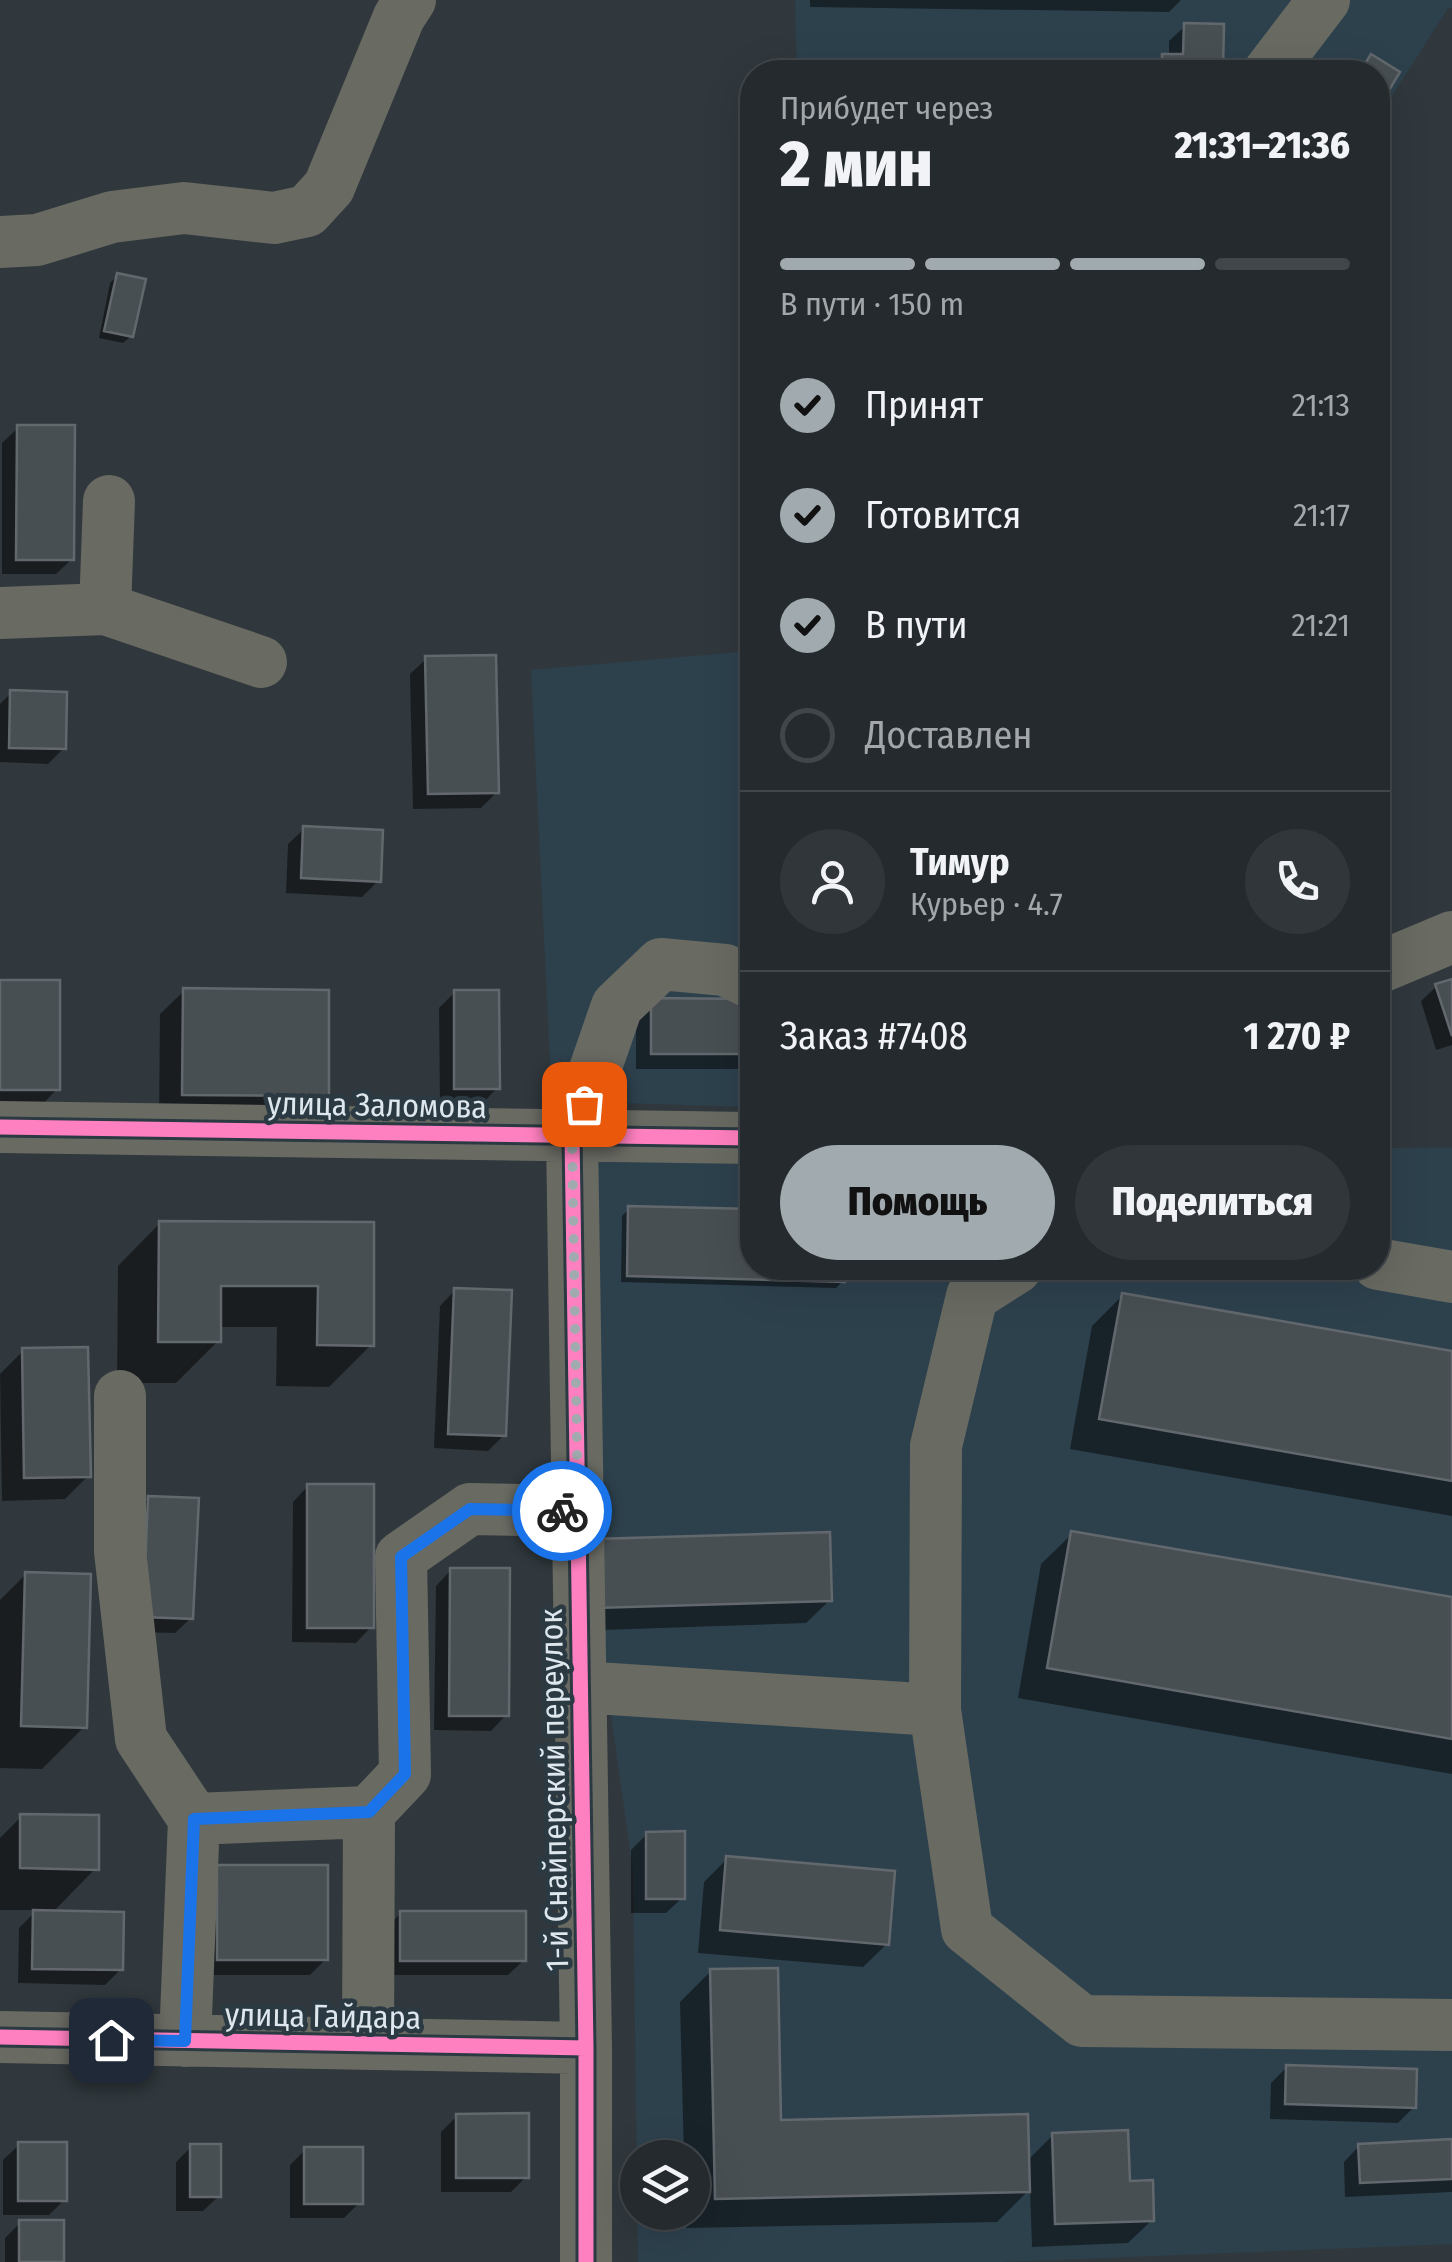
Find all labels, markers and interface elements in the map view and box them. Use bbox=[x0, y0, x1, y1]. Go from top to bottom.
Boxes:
text: Прибудет через bbox=[780, 89, 993, 127]
text: 21:31–21:36 bbox=[1175, 122, 1350, 168]
text: 2 мин bbox=[780, 125, 933, 203]
text: В пути · 150 m bbox=[780, 285, 964, 323]
icon: check bbox=[780, 378, 835, 433]
text: Принят bbox=[865, 382, 983, 428]
text: 21:13 bbox=[1292, 386, 1350, 424]
icon: check bbox=[780, 488, 835, 543]
text: Готовится bbox=[865, 492, 1021, 538]
text: 21:17 bbox=[1293, 496, 1350, 534]
icon: check bbox=[780, 598, 835, 653]
text: В пути bbox=[865, 602, 968, 648]
text: 21:21 bbox=[1291, 606, 1350, 644]
text: Доставлен bbox=[865, 712, 1032, 758]
button: person bbox=[780, 829, 885, 934]
button: phone bbox=[1245, 829, 1350, 934]
text: Тимур bbox=[910, 839, 1010, 885]
text: Курьер · 4.7 bbox=[910, 885, 1063, 923]
text: Заказ #7408 bbox=[780, 1013, 968, 1059]
text: 1 270 ₽ bbox=[1244, 1013, 1350, 1059]
pin bbox=[542, 1062, 627, 1147]
icon: bag bbox=[557, 1077, 612, 1132]
street label: улица Заломова bbox=[267, 1084, 487, 1126]
button: Помощь bbox=[780, 1145, 1055, 1260]
button: Поделиться bbox=[1075, 1145, 1350, 1260]
courier bbox=[512, 1461, 612, 1561]
icon: bike bbox=[535, 1484, 590, 1539]
street label: 1-й Снайперский переулок bbox=[532, 1608, 576, 1972]
street label: улица Гайдара bbox=[225, 1995, 421, 2037]
pin bbox=[69, 1998, 154, 2083]
icon: home bbox=[84, 2013, 139, 2068]
map controls bbox=[620, 2140, 710, 2230]
button: layers bbox=[620, 2140, 710, 2230]

